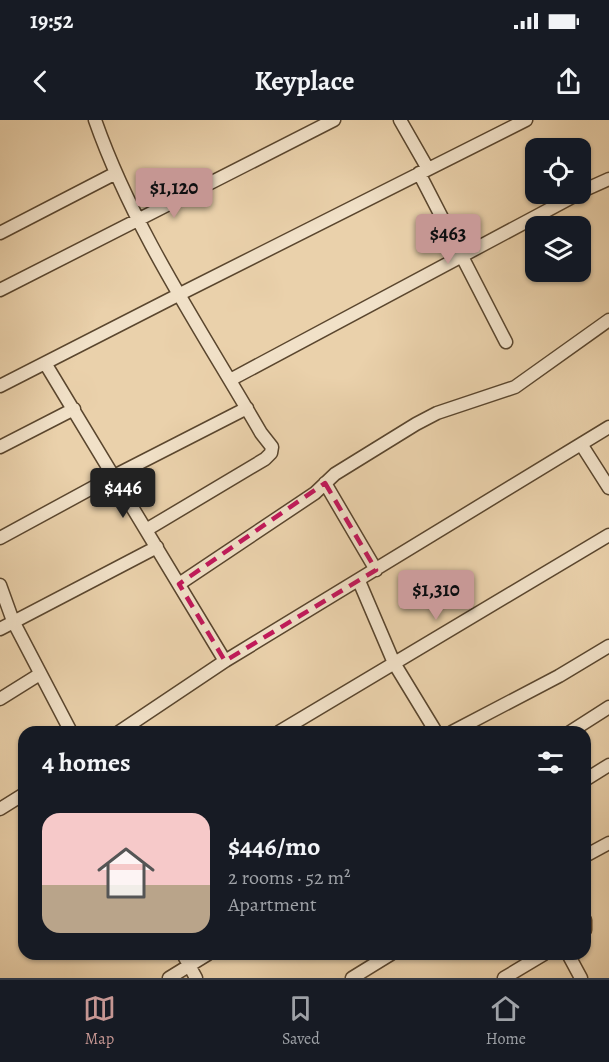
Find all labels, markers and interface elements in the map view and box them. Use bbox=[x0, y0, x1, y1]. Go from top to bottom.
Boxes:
text: 19:52 bbox=[30, 6, 73, 36]
text: Keyplace bbox=[254, 63, 355, 99]
icon: back bbox=[24, 65, 57, 98]
icon: share bbox=[552, 65, 585, 98]
map controls bbox=[525, 138, 591, 282]
button: locate bbox=[525, 138, 591, 204]
pin: $1,120 bbox=[125, 168, 223, 219]
text: $1,120 bbox=[150, 174, 198, 201]
pin: $463 bbox=[412, 214, 484, 265]
button: layers bbox=[525, 216, 591, 282]
text: $463 bbox=[430, 220, 466, 247]
pin: $446 bbox=[87, 468, 159, 519]
text: $446 bbox=[104, 474, 142, 501]
pin: $1,310 bbox=[387, 570, 485, 621]
text: $1,310 bbox=[412, 576, 460, 603]
text: 4 homes bbox=[42, 745, 131, 780]
icon: filters bbox=[534, 746, 567, 779]
text: $446/mo bbox=[228, 829, 320, 864]
icon: home bbox=[90, 837, 162, 909]
text: 2 rooms · 52 m² bbox=[228, 864, 351, 891]
text: Apartment bbox=[228, 891, 317, 918]
tab: Map bbox=[83, 992, 116, 1050]
tab: Saved bbox=[282, 992, 320, 1050]
tab: Home bbox=[486, 992, 526, 1050]

